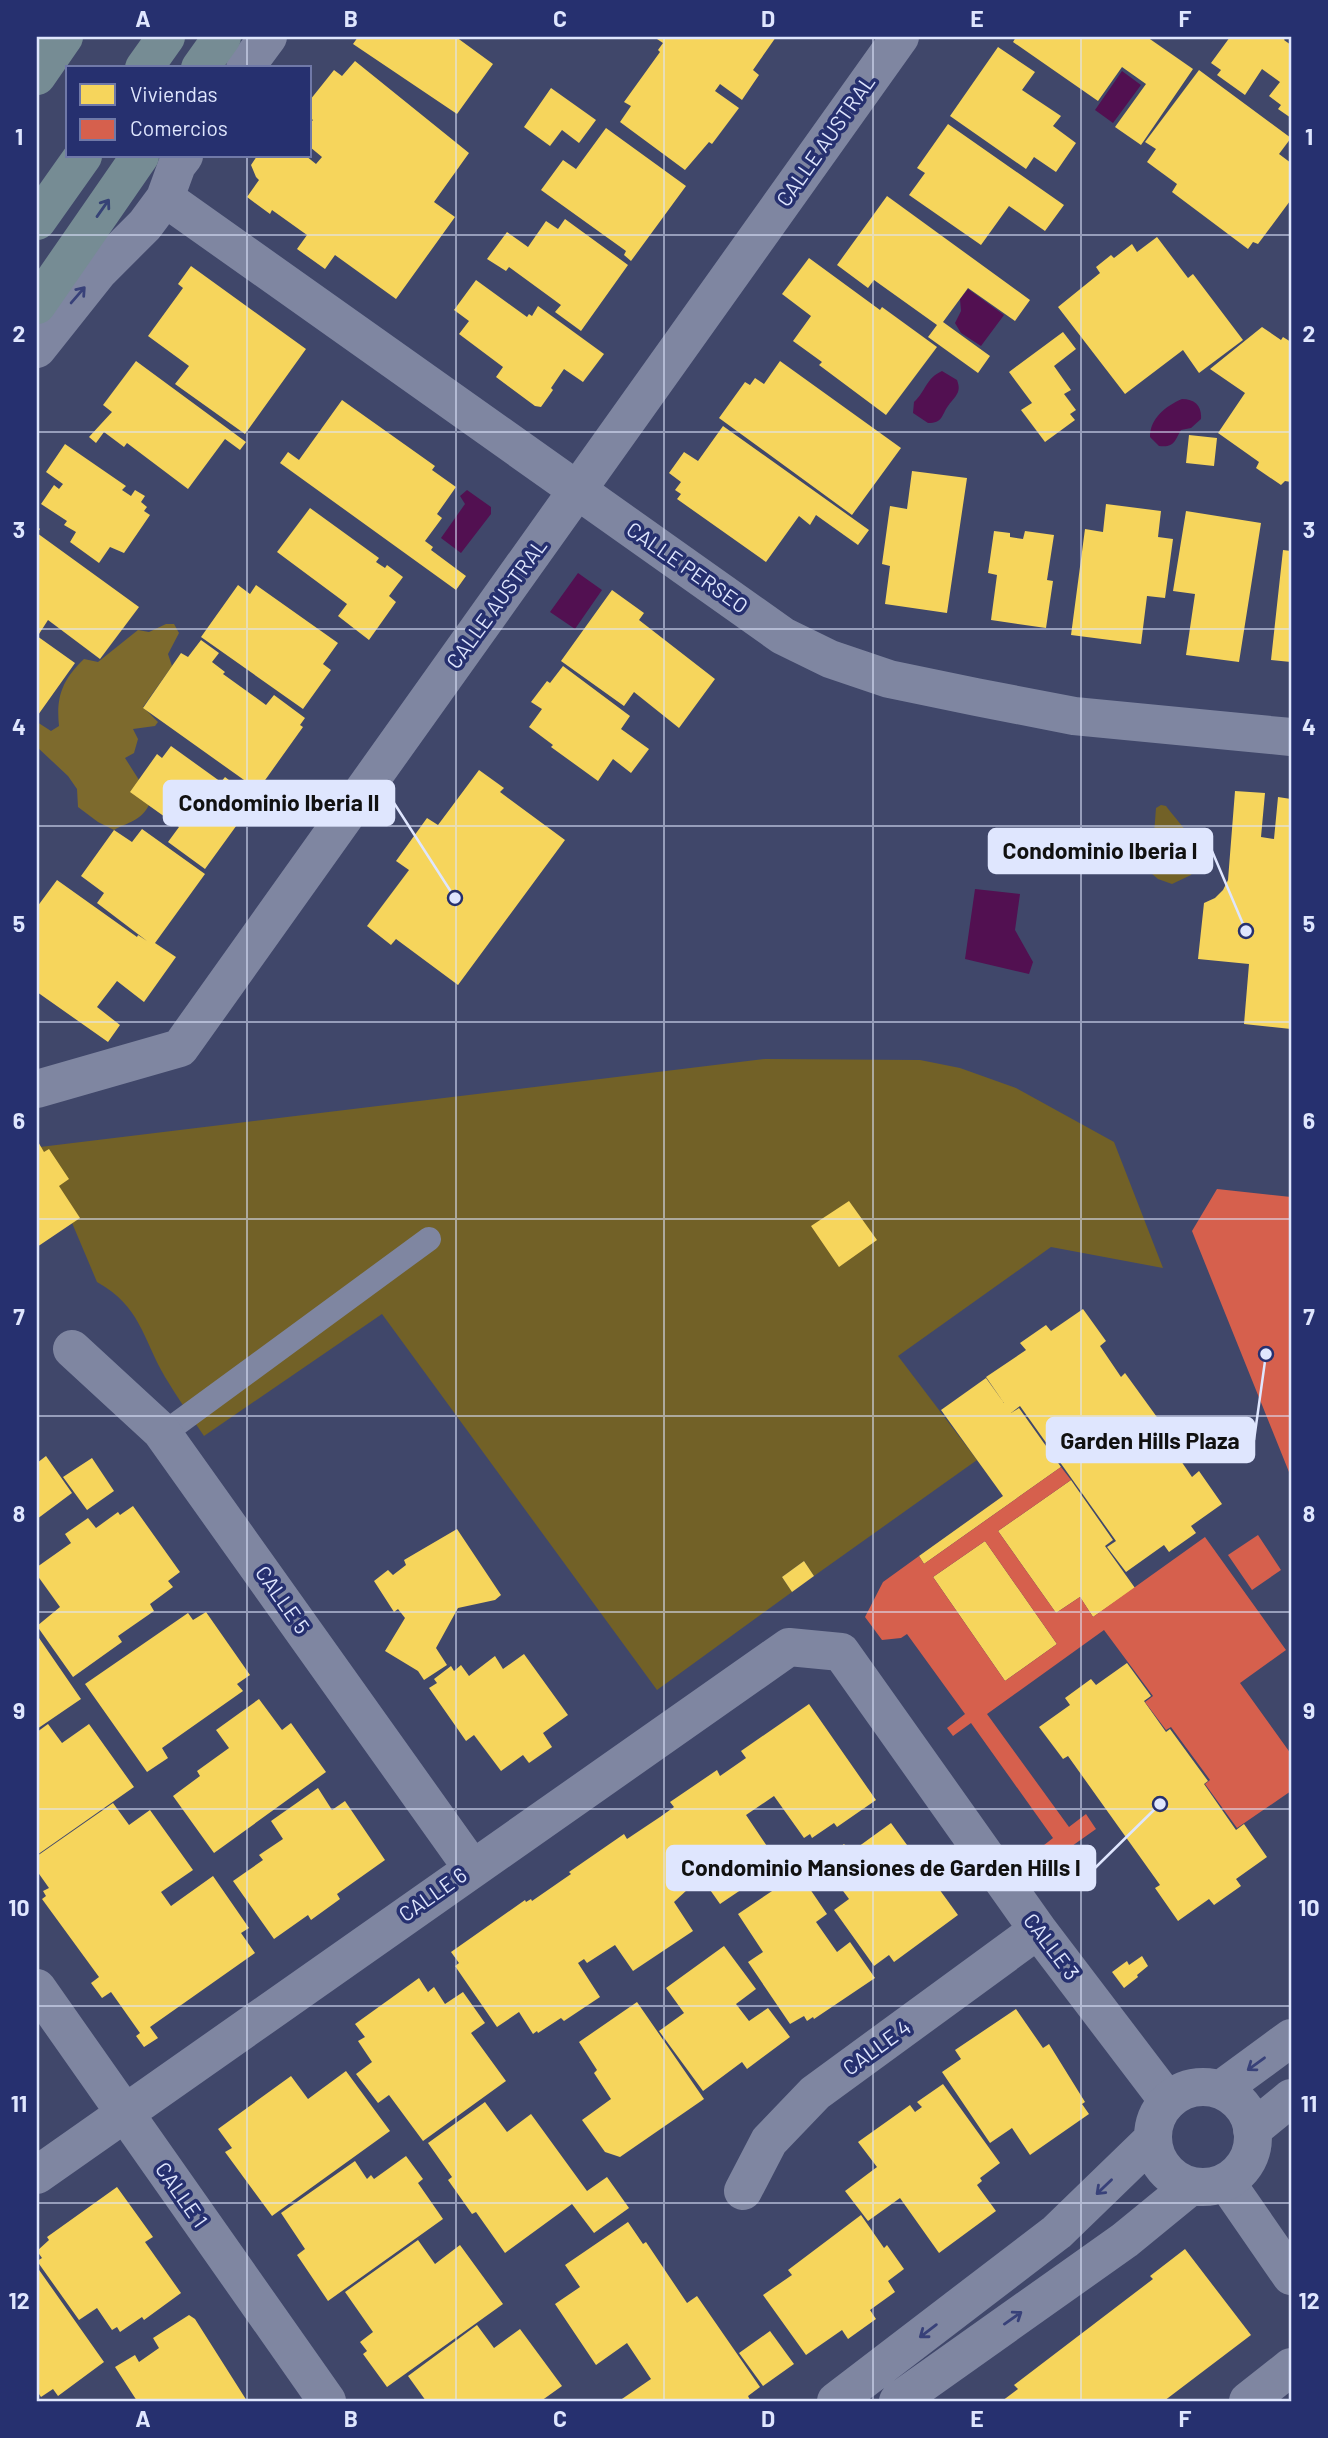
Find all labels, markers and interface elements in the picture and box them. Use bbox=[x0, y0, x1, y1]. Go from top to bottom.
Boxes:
text: A bbox=[135, 4, 151, 32]
text: B bbox=[344, 4, 358, 32]
text: C bbox=[553, 4, 567, 32]
text: D bbox=[761, 4, 775, 32]
text: E bbox=[970, 4, 984, 32]
text: F bbox=[1179, 4, 1192, 32]
legend bbox=[66, 66, 312, 158]
street label: CALLE AUSTRAL bbox=[770, 70, 879, 211]
text: Viviendas bbox=[130, 81, 218, 106]
text: Comercios bbox=[130, 115, 228, 140]
text: 1 bbox=[15, 122, 23, 150]
text: 1 bbox=[1305, 122, 1313, 150]
one-way arrow bbox=[96, 199, 110, 219]
one-way arrow bbox=[70, 286, 86, 304]
text: 2 bbox=[13, 319, 25, 347]
text: 2 bbox=[1303, 319, 1315, 347]
text: 3 bbox=[13, 515, 25, 543]
text: 3 bbox=[1303, 515, 1315, 543]
street label: CALLE PERSEO bbox=[622, 516, 753, 618]
street label: CALLE AUSTRAL bbox=[440, 533, 551, 673]
text: 4 bbox=[12, 712, 26, 740]
text: 4 bbox=[1302, 712, 1316, 740]
callout: Condominio Iberia II bbox=[164, 781, 394, 825]
text: Condominio Iberia II bbox=[178, 788, 380, 816]
callout: Condominio Iberia I bbox=[989, 829, 1212, 873]
text: Condominio Iberia I bbox=[1002, 836, 1198, 864]
text: 5 bbox=[13, 909, 25, 937]
text: 5 bbox=[1303, 909, 1315, 937]
text: 6 bbox=[13, 1106, 25, 1134]
text: 6 bbox=[1303, 1106, 1315, 1134]
text: 7 bbox=[13, 1302, 25, 1330]
text: 7 bbox=[1303, 1302, 1315, 1330]
callout: Garden Hills Plaza bbox=[1047, 1418, 1254, 1462]
text: Garden Hills Plaza bbox=[1060, 1426, 1240, 1454]
text: 8 bbox=[13, 1499, 25, 1527]
text: 8 bbox=[1303, 1499, 1315, 1527]
street label: CALLE 5 bbox=[251, 1560, 316, 1638]
text: 9 bbox=[13, 1696, 25, 1724]
text: 9 bbox=[1303, 1696, 1315, 1724]
callout: Condominio Mansiones de Garden Hills I bbox=[667, 1846, 1095, 1890]
text: Condominio Mansiones de Garden Hills I bbox=[681, 1853, 1081, 1881]
street label: CALLE 6 bbox=[393, 1861, 471, 1926]
text: 10 bbox=[8, 1893, 30, 1921]
text: 10 bbox=[1298, 1893, 1320, 1921]
street label: CALLE 3 bbox=[1019, 1908, 1085, 1984]
street label: CALLE 4 bbox=[837, 2014, 915, 2080]
one-way arrow bbox=[1247, 2057, 1266, 2072]
text: 11 bbox=[11, 2089, 27, 2117]
text: 11 bbox=[1301, 2089, 1317, 2117]
street label: CALLE 1 bbox=[151, 2157, 214, 2231]
one-way arrow bbox=[1096, 2178, 1113, 2195]
text: 12 bbox=[8, 2286, 30, 2314]
text: 12 bbox=[1298, 2286, 1320, 2314]
one-way arrow bbox=[1003, 2311, 1022, 2325]
one-way arrow bbox=[920, 2323, 938, 2338]
text: A bbox=[135, 2404, 151, 2432]
text: B bbox=[344, 2404, 358, 2432]
text: C bbox=[553, 2404, 567, 2432]
text: D bbox=[761, 2404, 775, 2432]
text: E bbox=[970, 2404, 984, 2432]
text: F bbox=[1179, 2404, 1192, 2432]

